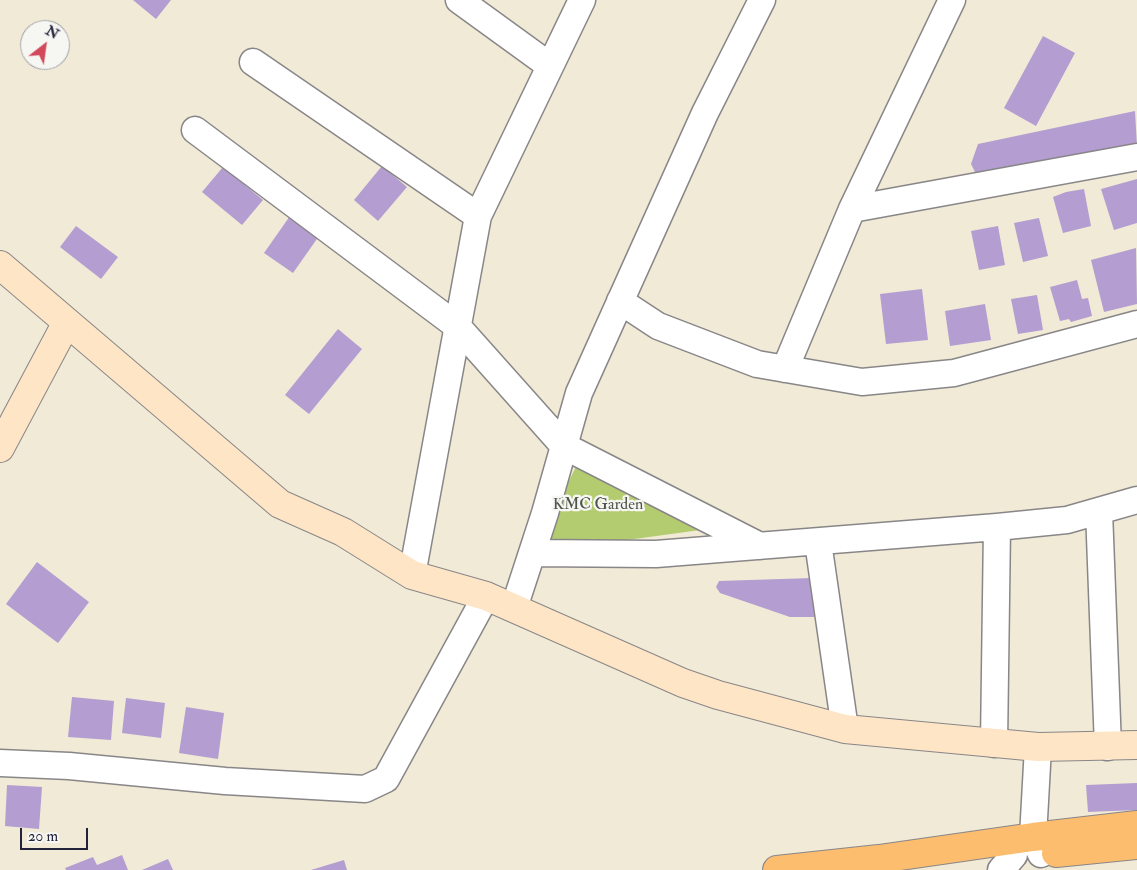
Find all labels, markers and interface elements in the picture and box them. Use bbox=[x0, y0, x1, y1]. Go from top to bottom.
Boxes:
north arrow bbox=[20, 20, 70, 70]
text: N bbox=[43, 22, 62, 43]
park label: KMC Garden bbox=[553, 496, 643, 516]
scale bar bbox=[22, 818, 90, 850]
text: 20 m bbox=[28, 827, 58, 846]

